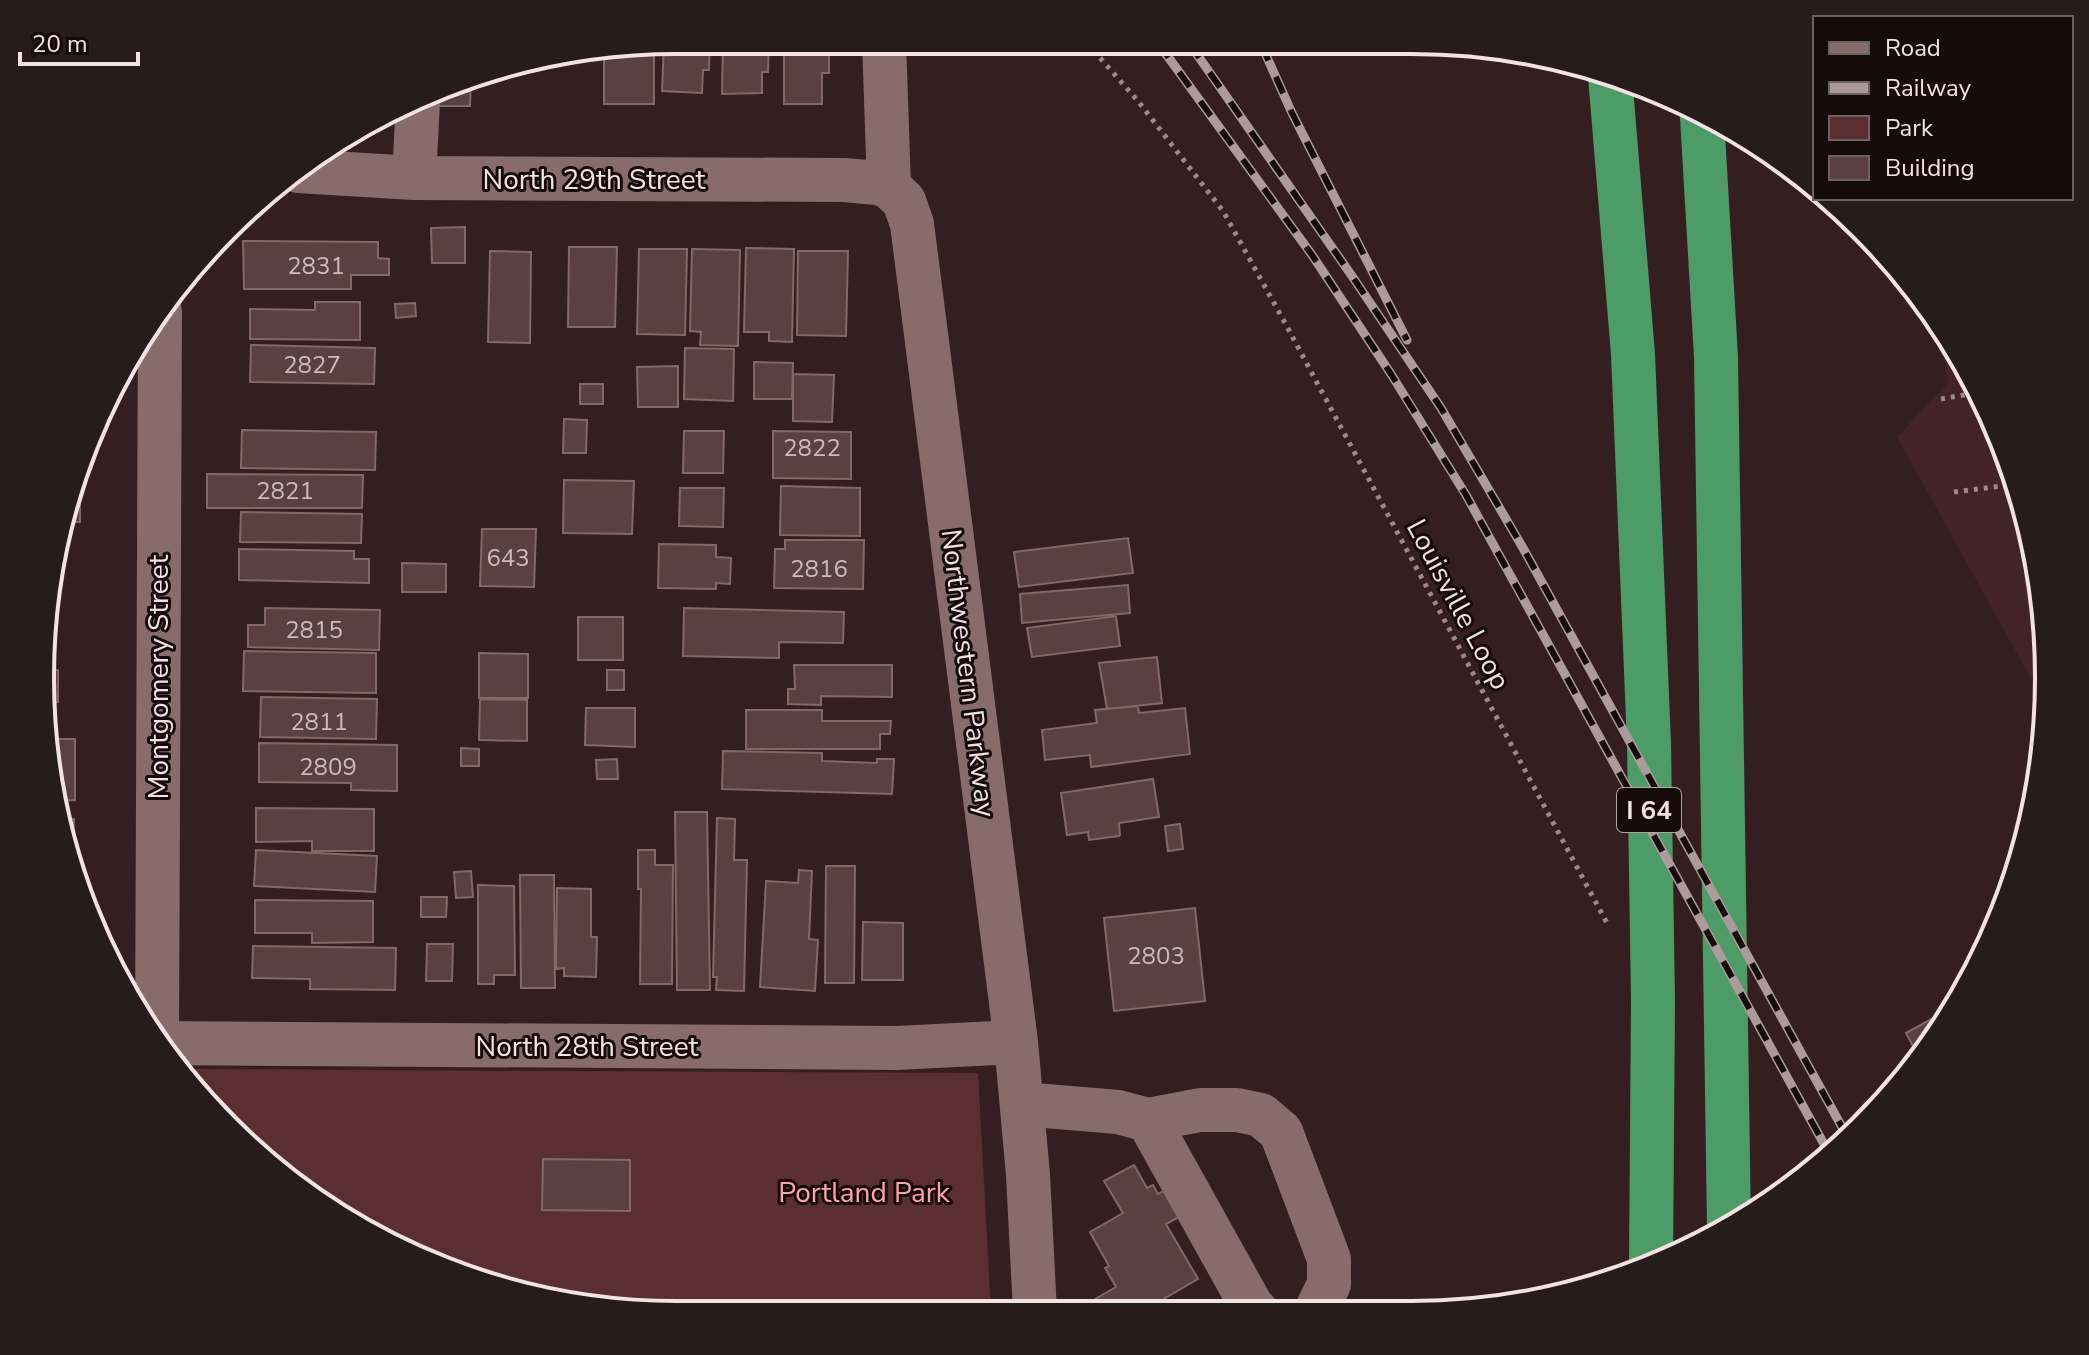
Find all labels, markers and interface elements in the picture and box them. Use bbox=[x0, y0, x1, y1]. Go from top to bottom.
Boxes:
scale bar bbox=[20, 16, 138, 66]
legend bbox=[1813, 16, 2073, 200]
text: 20 m bbox=[32, 28, 88, 60]
text: Road bbox=[1885, 32, 1941, 64]
text: Railway bbox=[1885, 72, 1972, 104]
text: Park bbox=[1885, 112, 1934, 144]
text: Building bbox=[1885, 152, 1975, 184]
street label: North 29th Street bbox=[483, 161, 706, 199]
house number: 2831 bbox=[287, 250, 345, 282]
house number: 2827 bbox=[283, 349, 341, 381]
house number: 2822 bbox=[783, 432, 841, 464]
house number: 2821 bbox=[256, 475, 314, 507]
street label: Louisville Loop bbox=[1397, 513, 1519, 696]
street label: Northwestern Parkway bbox=[931, 527, 1005, 820]
house number: 643 bbox=[486, 542, 530, 574]
house number: 2816 bbox=[790, 553, 848, 585]
street label: Montgomery Street bbox=[140, 554, 178, 799]
house number: 2815 bbox=[285, 614, 343, 646]
house number: 2811 bbox=[290, 706, 348, 738]
house number: 2809 bbox=[299, 751, 357, 783]
road number: I 64 bbox=[1617, 788, 1681, 832]
house number: 2803 bbox=[1127, 940, 1185, 972]
street label: North 28th Street bbox=[476, 1028, 699, 1066]
park label: Portland Park bbox=[778, 1174, 951, 1212]

